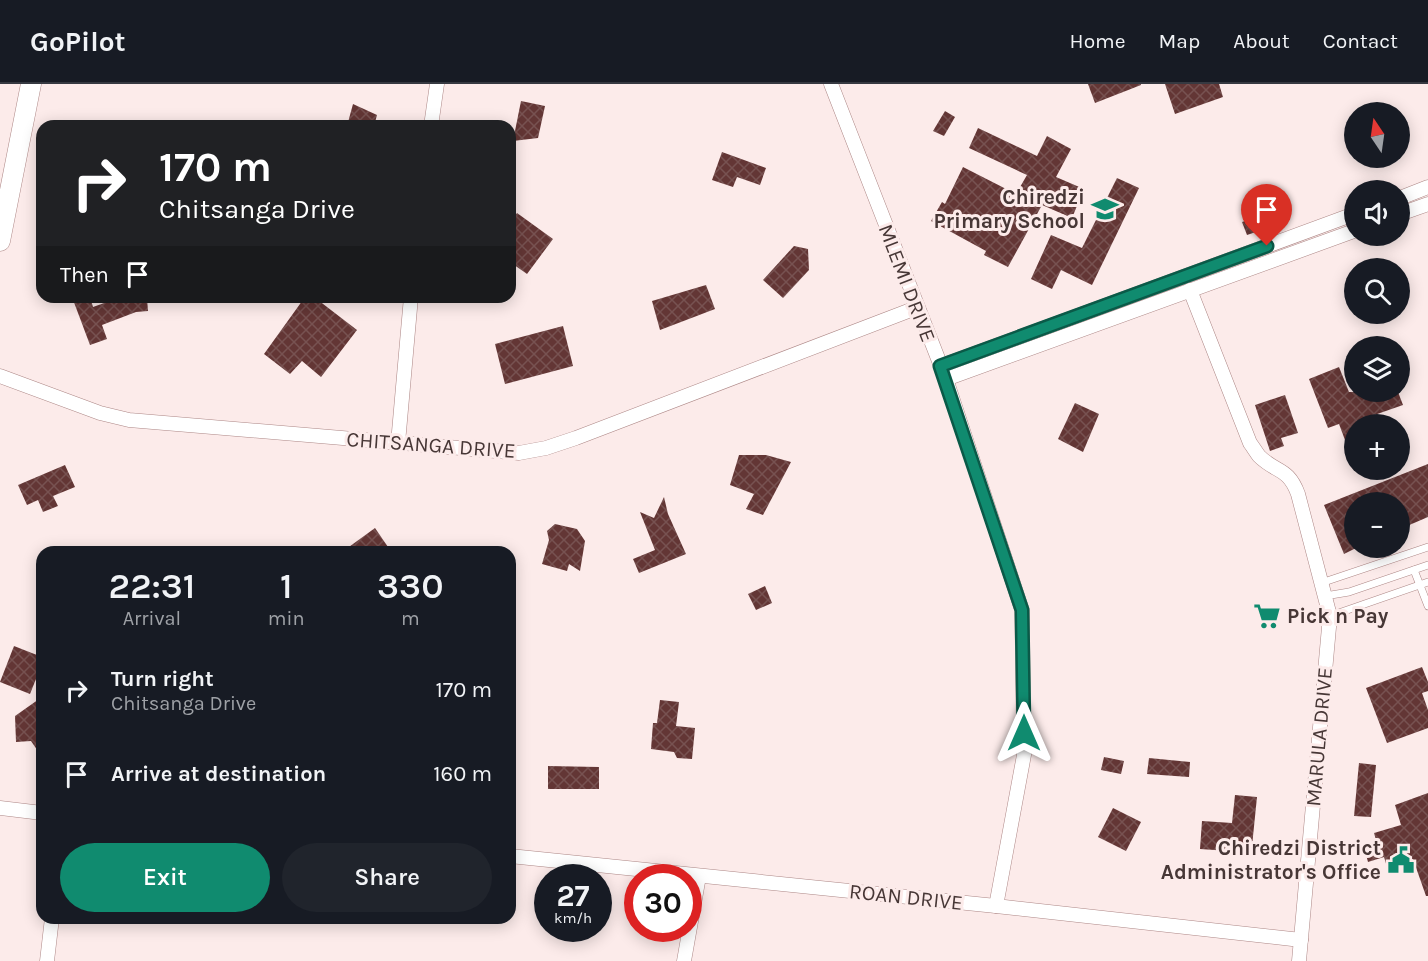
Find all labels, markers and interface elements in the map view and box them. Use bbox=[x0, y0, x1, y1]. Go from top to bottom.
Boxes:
text: GoPilot bbox=[30, 25, 126, 58]
text: Home bbox=[1070, 29, 1126, 53]
text: Map bbox=[1159, 29, 1200, 53]
text: About bbox=[1233, 29, 1290, 53]
text: Contact bbox=[1323, 29, 1398, 53]
north arrow bbox=[1344, 102, 1410, 168]
map controls bbox=[1344, 102, 1410, 558]
text: 170 m bbox=[159, 142, 272, 192]
icon: right bbox=[60, 144, 138, 222]
button: sound bbox=[1344, 180, 1410, 246]
pin bbox=[1241, 184, 1292, 246]
place label: Chiredzi Primary School bbox=[934, 185, 1085, 233]
text: Chitsanga Drive bbox=[159, 193, 355, 225]
icon: arrive bbox=[1250, 193, 1283, 226]
school or university icon: Chiredzi Primary School bbox=[1090, 194, 1120, 224]
street label: MLEMI DRIVE bbox=[874, 221, 940, 345]
icon: arrive bbox=[121, 258, 154, 291]
button: search bbox=[1344, 258, 1410, 324]
text: Then bbox=[60, 262, 109, 288]
button: layers bbox=[1344, 336, 1410, 402]
button: + bbox=[1344, 414, 1410, 480]
street label: CHITSANGA DRIVE bbox=[346, 427, 516, 463]
button: − bbox=[1344, 492, 1410, 558]
text: 22:31 bbox=[108, 565, 195, 607]
text: 1 bbox=[280, 565, 293, 607]
text: 330 bbox=[377, 565, 444, 607]
supermarket icon: Pick n Pay bbox=[1252, 601, 1282, 631]
place label: Pick n Pay bbox=[1287, 604, 1389, 628]
text: Arrival bbox=[123, 607, 181, 630]
text: min bbox=[268, 607, 305, 630]
text: m bbox=[401, 607, 420, 630]
text: Turn right bbox=[111, 666, 214, 692]
street label: MARULA DRIVE bbox=[1301, 666, 1337, 808]
icon: right bbox=[60, 674, 93, 707]
text: 170 m bbox=[436, 677, 492, 703]
text: Chitsanga Drive bbox=[111, 692, 256, 715]
position arrow bbox=[992, 701, 1056, 765]
icon: arrive bbox=[60, 758, 93, 791]
text: Arrive at destination bbox=[111, 761, 326, 787]
text: 160 m bbox=[433, 761, 492, 787]
place label: Chiredzi District Administrator's Office bbox=[1161, 836, 1381, 884]
button: Exit bbox=[60, 843, 270, 912]
button: Share bbox=[282, 843, 492, 912]
public building icon: Chiredzi District Administrator's Office bbox=[1386, 845, 1416, 875]
speed limit sign: 30 bbox=[624, 864, 702, 942]
text: 27 bbox=[556, 878, 590, 914]
street label: ROAN DRIVE bbox=[848, 879, 964, 915]
text: km/h bbox=[554, 909, 592, 927]

